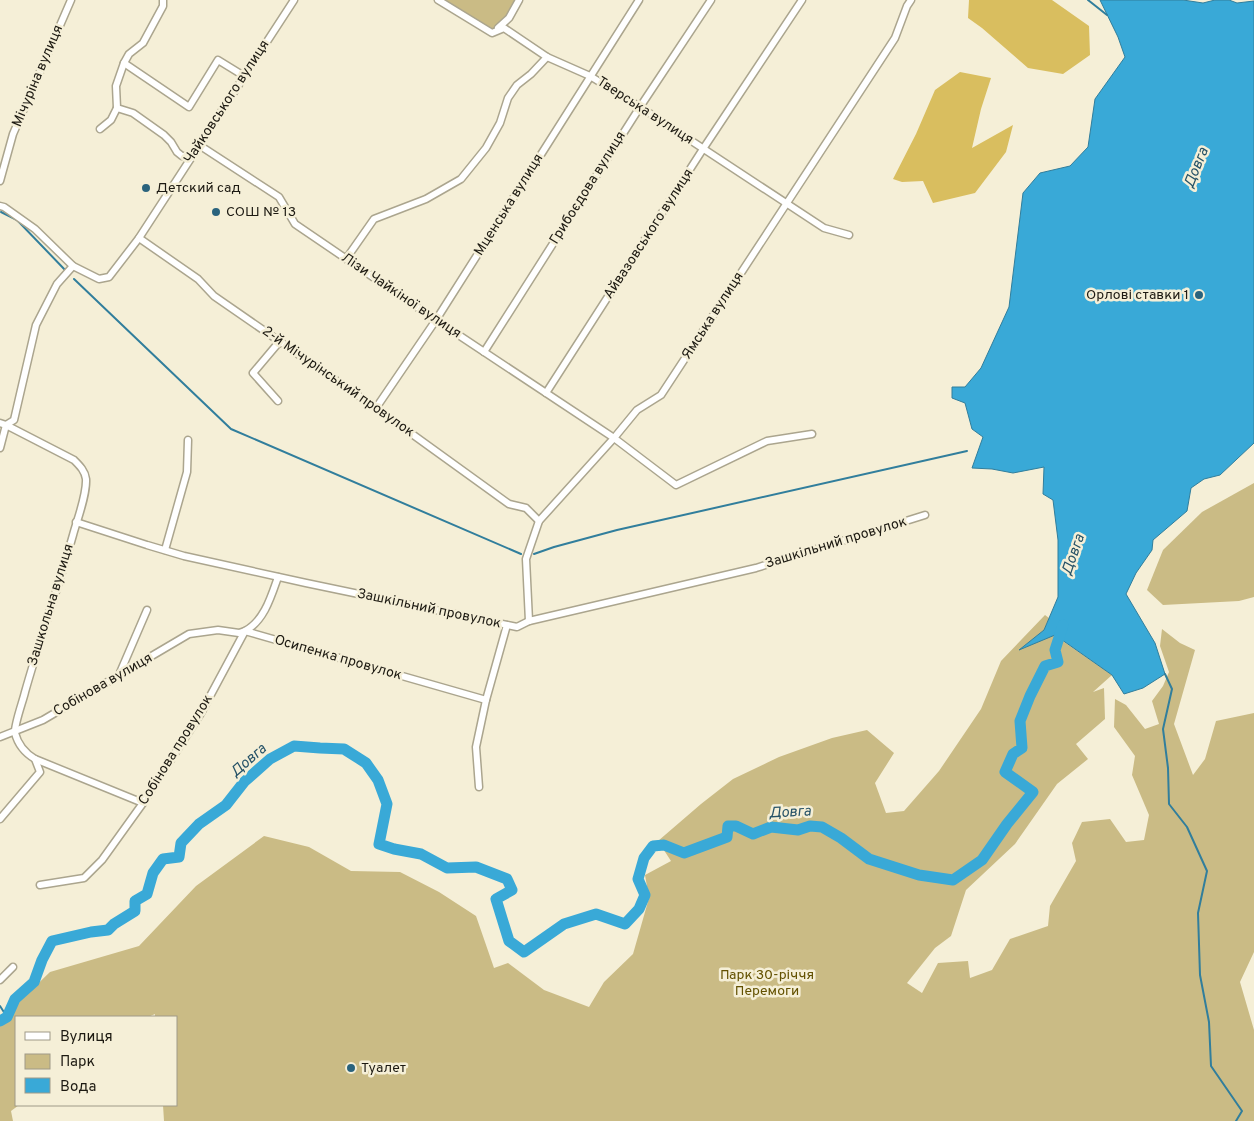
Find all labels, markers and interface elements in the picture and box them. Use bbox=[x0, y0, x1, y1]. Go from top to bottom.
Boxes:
street label: Мічуріна вулиця bbox=[9, 22, 67, 130]
street label: Чайковського вулиця bbox=[181, 37, 273, 167]
street label: Тверська вулиця bbox=[594, 73, 696, 149]
street label: Грибоєдова вулиця bbox=[546, 128, 630, 248]
water label: Довга bbox=[1180, 145, 1214, 191]
street label: Мценська вулиця bbox=[471, 151, 547, 259]
street label: Айвазовського вулиця bbox=[601, 166, 697, 302]
place label: Детский сад bbox=[156, 180, 241, 197]
marker: Детский сад bbox=[140, 182, 152, 194]
place label: СОШ № 13 bbox=[226, 204, 296, 221]
marker: СОШ № 13 bbox=[210, 206, 222, 218]
street label: Лізи Чайкіної вулиця bbox=[338, 249, 464, 343]
street label: Ямська вулиця bbox=[678, 269, 748, 363]
place label: Орлові ставки 1 bbox=[1086, 287, 1189, 304]
marker: Орлові ставки 1 bbox=[1193, 289, 1205, 301]
street label: 2-й Мічурінський провулок bbox=[259, 323, 417, 441]
street label: Зашкільний провулок bbox=[763, 513, 909, 573]
water label: Довга bbox=[1058, 532, 1090, 578]
street label: Зашкольна вулиця bbox=[24, 542, 78, 668]
street label: Зашкільний провулок bbox=[355, 585, 503, 633]
street label: Осипенка провулок bbox=[272, 632, 404, 684]
street label: Собінова вулиця bbox=[50, 650, 156, 720]
street label: Собінова провулок bbox=[135, 692, 217, 808]
water label: Довга bbox=[227, 740, 271, 782]
water label: Довга bbox=[769, 802, 812, 824]
park label: Парк 30-річчя Перемоги bbox=[720, 967, 814, 1000]
legend bbox=[15, 1016, 178, 1106]
text: Вулиця bbox=[60, 1028, 113, 1047]
text: Парк bbox=[60, 1053, 95, 1072]
place label: Туалет bbox=[361, 1060, 406, 1077]
marker: Туалет bbox=[345, 1062, 357, 1074]
text: Вода bbox=[60, 1078, 96, 1097]

